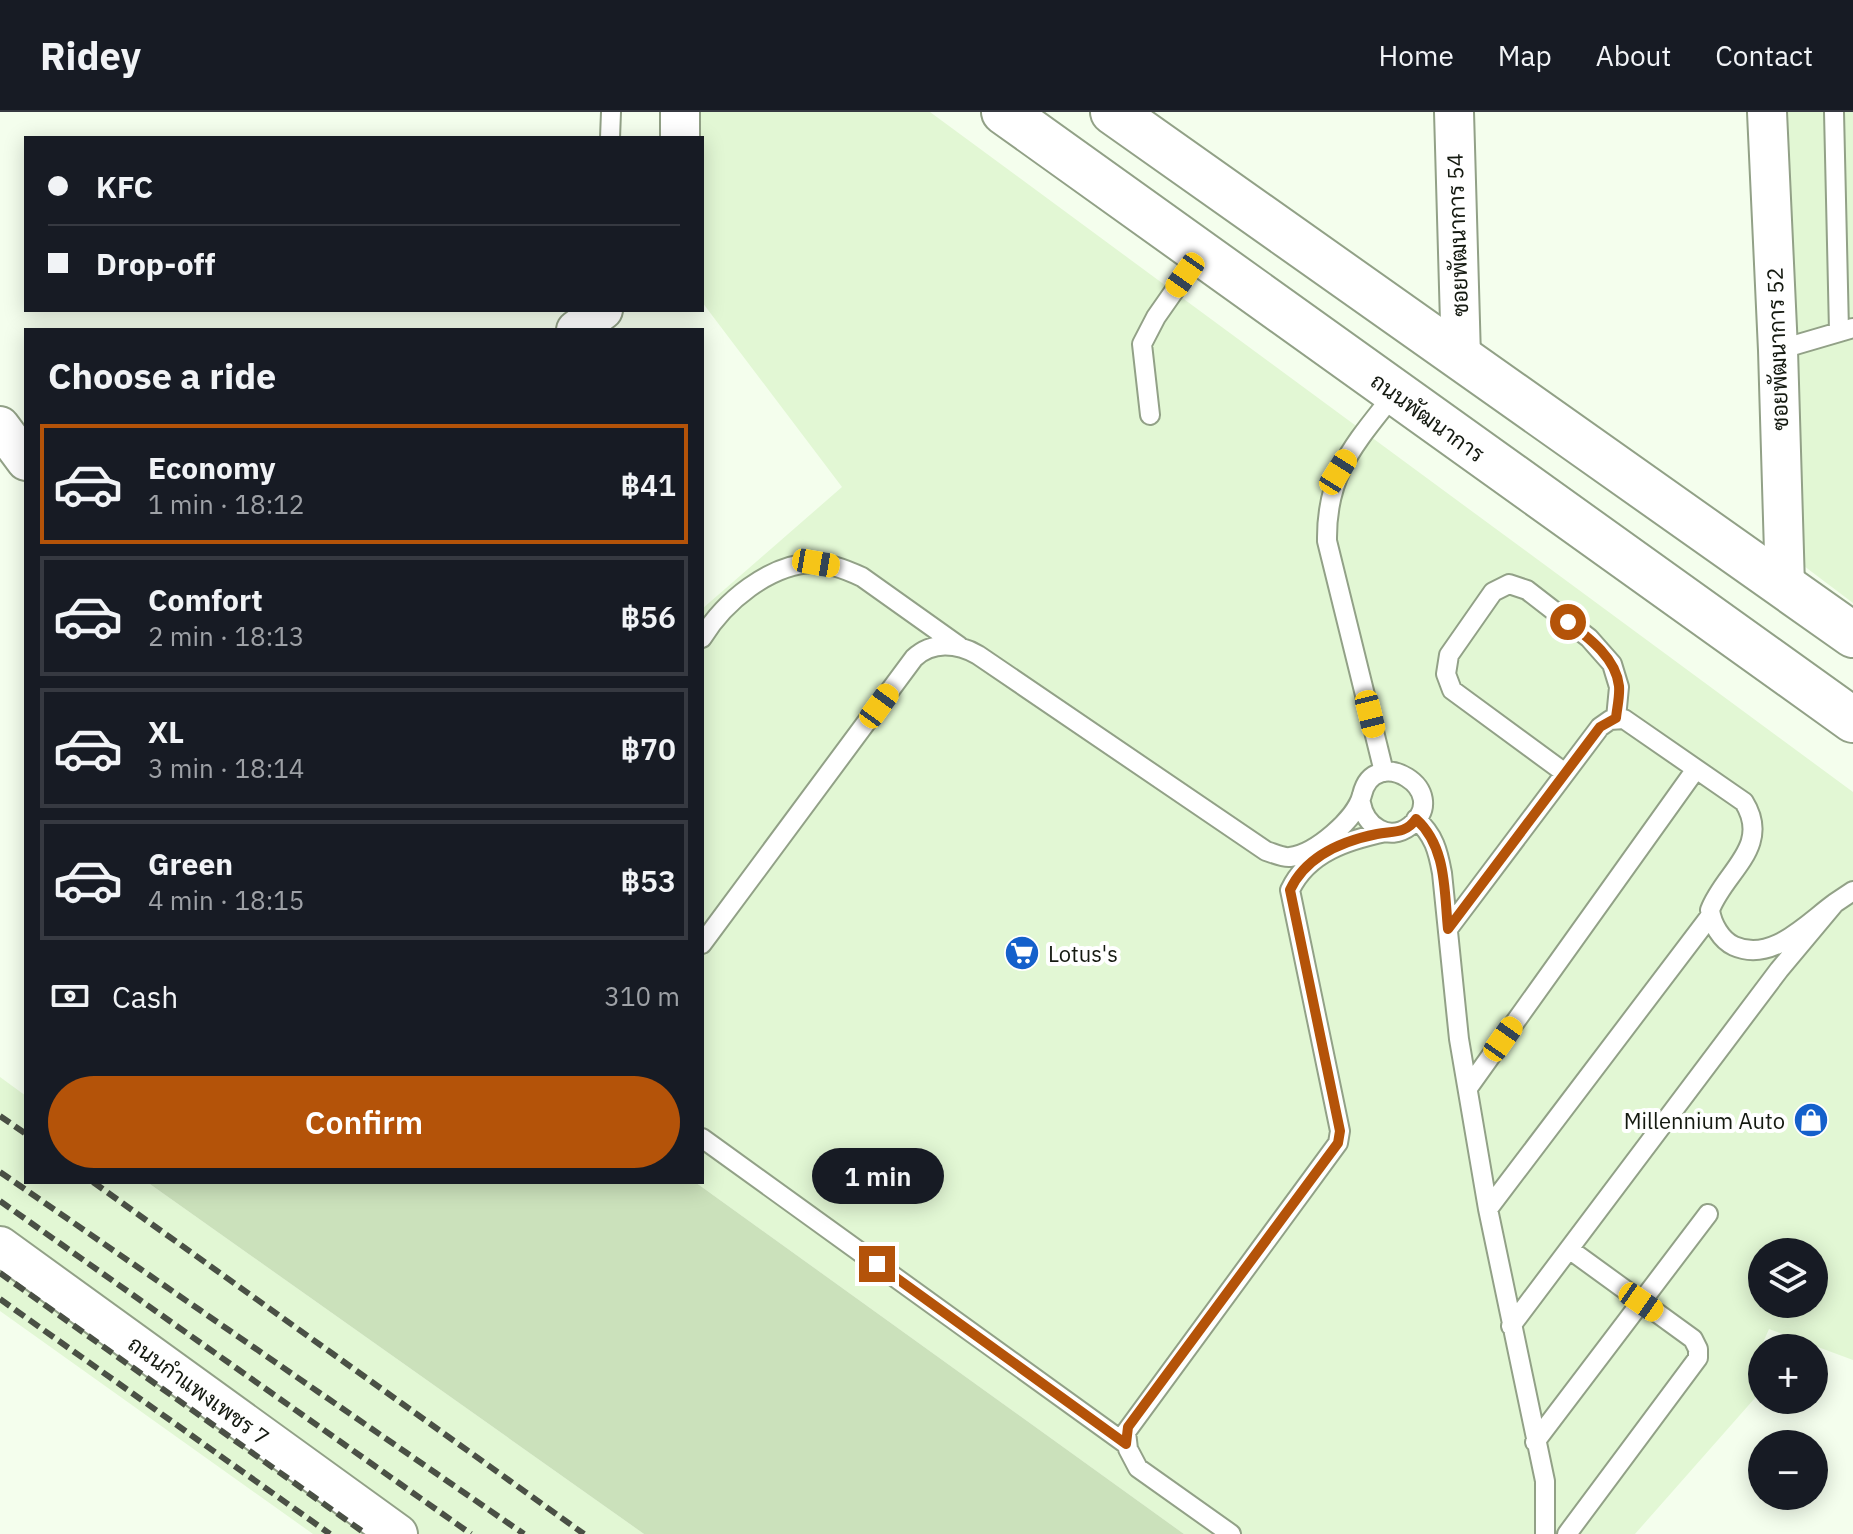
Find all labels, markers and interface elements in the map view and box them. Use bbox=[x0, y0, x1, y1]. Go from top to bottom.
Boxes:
text: Ridey bbox=[40, 31, 141, 80]
text: Home bbox=[1378, 37, 1454, 74]
text: Map bbox=[1498, 37, 1552, 74]
text: About bbox=[1596, 37, 1671, 74]
text: Contact bbox=[1715, 37, 1813, 74]
street label: ซอยพัฒนาการ 54 bbox=[1440, 153, 1474, 317]
text: KFC bbox=[96, 167, 153, 206]
text: Drop-off bbox=[96, 244, 215, 283]
car bbox=[1161, 248, 1209, 302]
street label: ซอยพัฒนาการ 52 bbox=[1760, 267, 1794, 431]
text: Choose a ride bbox=[48, 352, 276, 399]
street label: ถนนพัฒนาการ bbox=[1365, 366, 1491, 468]
car bbox=[1315, 445, 1361, 499]
icon: car bbox=[52, 448, 124, 520]
text: Economy bbox=[148, 448, 276, 487]
text: ฿41 bbox=[620, 465, 676, 504]
text: 1 min · 18:12 bbox=[148, 487, 304, 521]
car bbox=[790, 547, 842, 579]
icon: car bbox=[52, 580, 124, 652]
text: Comfort bbox=[148, 580, 263, 619]
text: ฿56 bbox=[620, 597, 676, 636]
route start bbox=[1550, 604, 1586, 640]
text: 2 min · 18:13 bbox=[148, 619, 304, 653]
car bbox=[855, 680, 903, 732]
car bbox=[1353, 688, 1387, 740]
icon: car bbox=[52, 712, 124, 784]
text: XL bbox=[148, 712, 184, 751]
text: ฿70 bbox=[620, 729, 676, 768]
text: 3 min · 18:14 bbox=[148, 751, 304, 785]
icon: car bbox=[52, 844, 124, 916]
text: Green bbox=[148, 844, 233, 883]
text: ฿53 bbox=[620, 861, 676, 900]
text: 4 min · 18:15 bbox=[148, 883, 304, 917]
supermarket icon: Lotus's bbox=[1003, 934, 1041, 972]
place label: Lotus's bbox=[1048, 939, 1118, 968]
icon: cash bbox=[48, 974, 92, 1018]
text: Cash bbox=[112, 977, 178, 1016]
text: 310 m bbox=[604, 979, 680, 1013]
car bbox=[1479, 1012, 1527, 1066]
button: Confirm bbox=[48, 1076, 680, 1168]
shop icon: Millennium Auto bbox=[1792, 1101, 1830, 1139]
place label: Millennium Auto bbox=[1624, 1106, 1785, 1135]
callout: 1 min bbox=[811, 1148, 943, 1204]
text: 1 min bbox=[844, 1159, 912, 1193]
map controls bbox=[1748, 1238, 1828, 1510]
button: layers bbox=[1748, 1238, 1828, 1318]
route end bbox=[859, 1246, 895, 1282]
car bbox=[1614, 1278, 1668, 1326]
street label: ถนนกำแพงเพชร 7 bbox=[123, 1329, 275, 1451]
button: + bbox=[1748, 1334, 1828, 1414]
button: − bbox=[1748, 1430, 1828, 1510]

